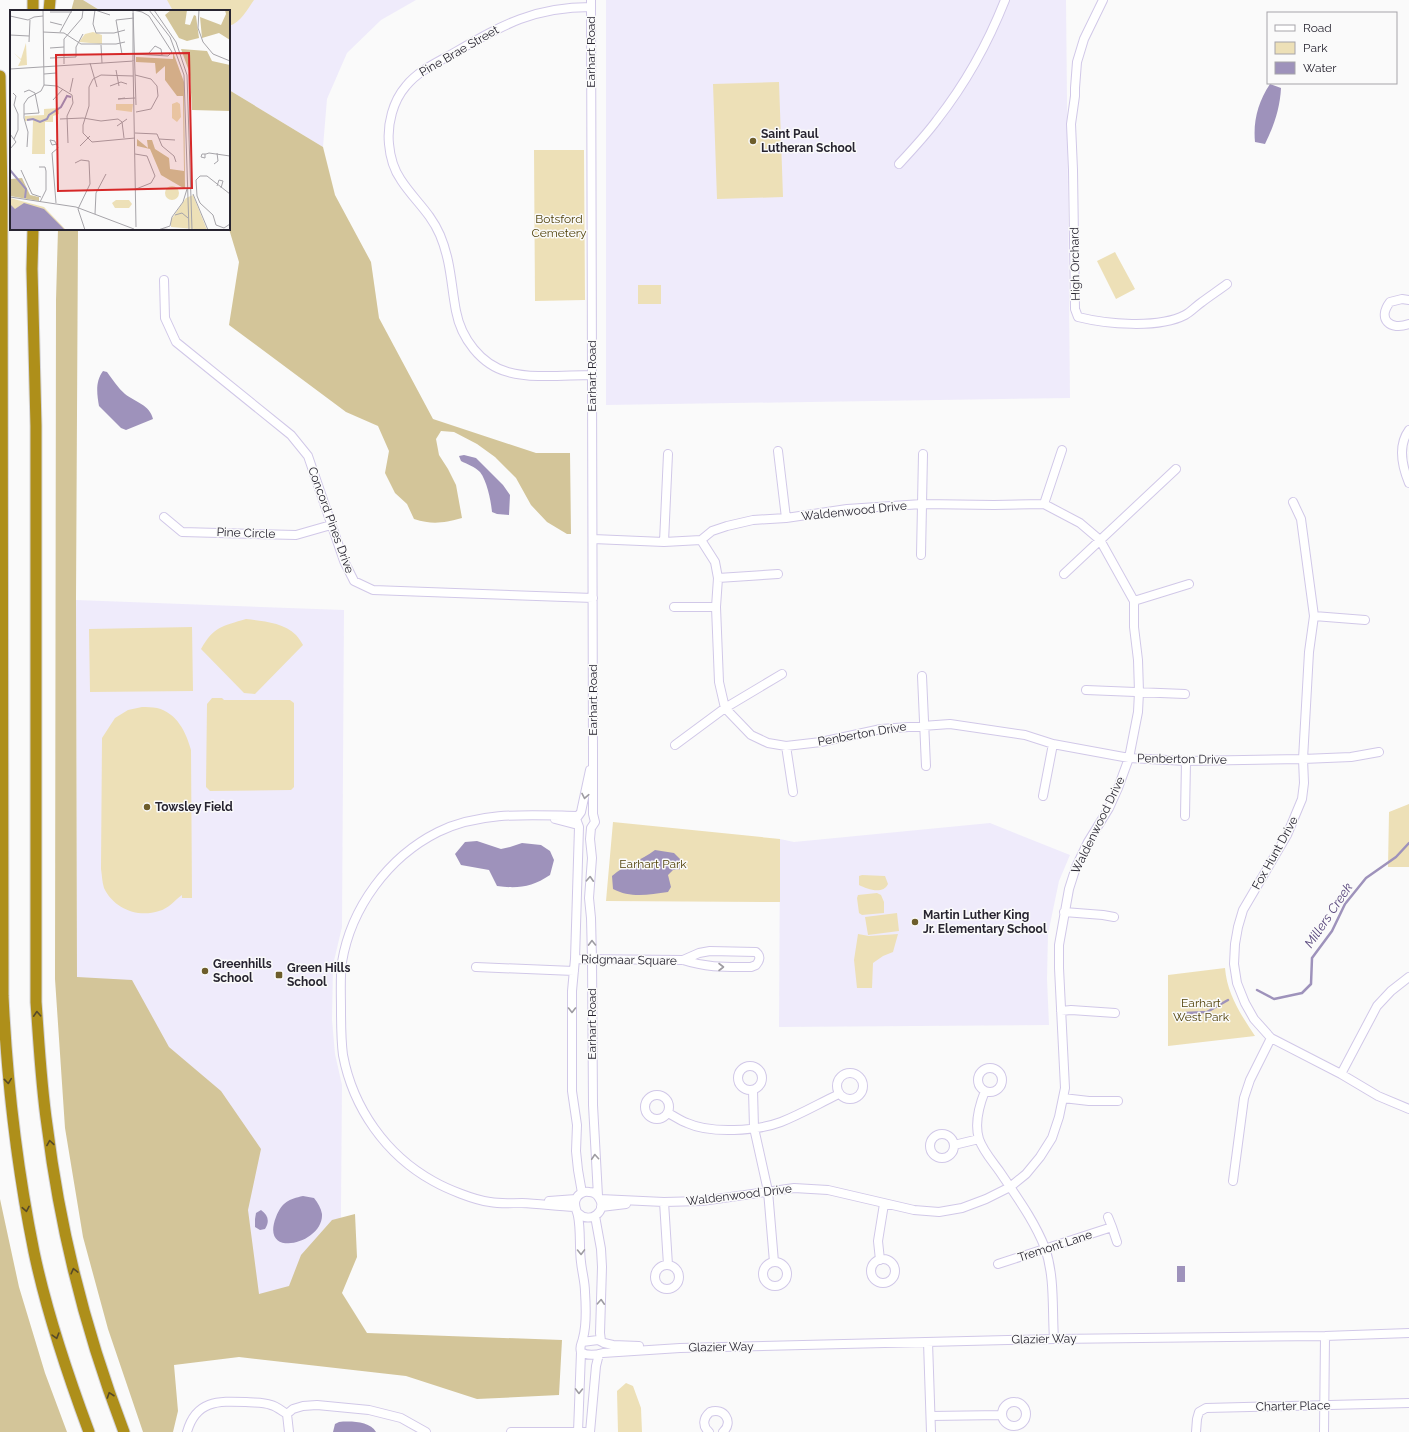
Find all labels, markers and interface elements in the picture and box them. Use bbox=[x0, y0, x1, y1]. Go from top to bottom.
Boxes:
inset map bbox=[10, 10, 230, 230]
legend bbox=[1267, 12, 1397, 84]
street label: Earhart Road bbox=[584, 16, 598, 88]
text: Road bbox=[1303, 21, 1332, 35]
street label: Pine Brae Street bbox=[417, 23, 501, 79]
text: Park bbox=[1303, 41, 1328, 55]
text: Water bbox=[1303, 61, 1337, 75]
place label: Saint Paul Lutheran School bbox=[761, 127, 856, 155]
marker: Saint Paul Lutheran School bbox=[748, 136, 758, 146]
park label: Botsford Cemetery bbox=[532, 212, 587, 240]
street label: High Orchard bbox=[1067, 227, 1083, 301]
street label: Earhart Road bbox=[585, 340, 599, 412]
street label: Concord Pines Drive bbox=[305, 465, 357, 575]
street label: Waldenwood Drive bbox=[801, 498, 907, 524]
street label: Pine Circle bbox=[216, 525, 276, 541]
street label: Earhart Road bbox=[586, 664, 600, 736]
street label: Penberton Drive bbox=[817, 719, 907, 749]
street label: Penberton Drive bbox=[1137, 751, 1227, 767]
street label: Waldenwood Drive bbox=[1068, 774, 1128, 876]
one-way arrow bbox=[581, 793, 590, 799]
place label: Towsley Field bbox=[155, 800, 233, 814]
marker: Towsley Field bbox=[142, 802, 152, 812]
street label: Fox Hunt Drive bbox=[1249, 814, 1301, 892]
park label: Earhart Park bbox=[619, 857, 687, 871]
one-way arrow bbox=[586, 876, 595, 882]
water label: Millers Creek bbox=[1301, 880, 1356, 951]
place label: Martin Luther King Jr. Elementary School bbox=[923, 908, 1047, 936]
marker: Martin Luther King Jr. Elementary School bbox=[910, 917, 920, 927]
one-way arrow bbox=[588, 940, 596, 946]
street label: Ridgmaar Square bbox=[581, 952, 677, 968]
place label: Greenhills School bbox=[213, 957, 272, 985]
place label: Green Hills School bbox=[287, 961, 350, 989]
one-way arrow bbox=[718, 963, 724, 971]
marker: Greenhills School bbox=[200, 966, 210, 976]
marker: Green Hills School bbox=[274, 970, 284, 980]
street label: Earhart Road bbox=[585, 988, 599, 1060]
park label: Earhart West Park bbox=[1173, 996, 1230, 1024]
one-way arrow bbox=[568, 1007, 576, 1013]
one-way arrow bbox=[33, 1011, 42, 1017]
one-way arrow bbox=[3, 1077, 12, 1084]
one-way arrow bbox=[46, 1140, 54, 1146]
one-way arrow bbox=[591, 1154, 600, 1160]
street label: Waldenwood Drive bbox=[686, 1182, 792, 1208]
one-way arrow bbox=[21, 1206, 30, 1212]
street label: Tremont Lane bbox=[1016, 1227, 1094, 1265]
one-way arrow bbox=[577, 1249, 585, 1255]
one-way arrow bbox=[70, 1268, 79, 1275]
one-way arrow bbox=[597, 1299, 606, 1305]
street label: Glazier Way bbox=[1011, 1331, 1077, 1347]
one-way arrow bbox=[51, 1332, 60, 1339]
street label: Glazier Way bbox=[688, 1339, 754, 1355]
one-way arrow bbox=[575, 1388, 583, 1394]
one-way arrow bbox=[107, 1392, 115, 1399]
street label: Charter Place bbox=[1255, 1398, 1331, 1414]

